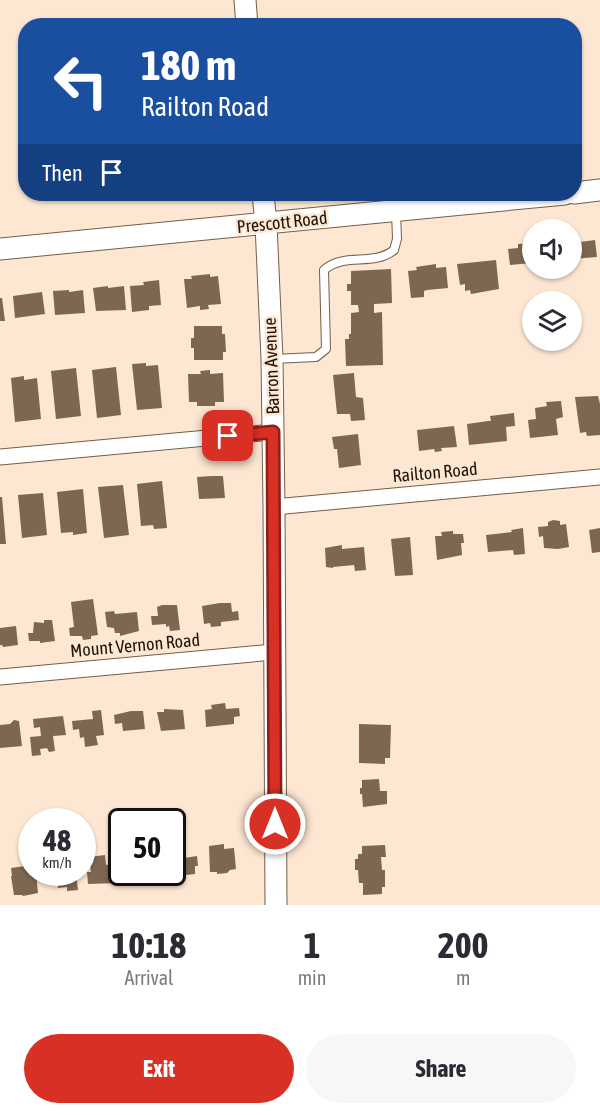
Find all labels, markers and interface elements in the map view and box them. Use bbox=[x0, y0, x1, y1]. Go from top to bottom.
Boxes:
text: 180 m bbox=[141, 41, 236, 89]
icon: left bbox=[42, 42, 120, 120]
text: Railton Road bbox=[141, 91, 269, 122]
icon: arrive bbox=[95, 156, 128, 189]
text: Then bbox=[42, 160, 83, 186]
street label: Prescott Road bbox=[236, 207, 328, 237]
map controls bbox=[522, 219, 582, 351]
button: sound bbox=[522, 219, 582, 279]
button: layers bbox=[522, 291, 582, 351]
street label: Barron Avenue bbox=[259, 317, 283, 415]
pin bbox=[202, 410, 253, 461]
icon: arrive bbox=[211, 419, 244, 452]
street label: Railton Road bbox=[392, 458, 478, 486]
street label: Mount Vernon Road bbox=[69, 629, 201, 661]
position arrow bbox=[243, 792, 307, 856]
speed limit sign: 50 bbox=[108, 808, 186, 886]
text: 48 bbox=[43, 823, 71, 857]
text: km/h bbox=[42, 854, 72, 871]
text: 10:18 bbox=[111, 924, 186, 966]
text: 1 bbox=[304, 924, 320, 966]
text: 200 bbox=[438, 924, 489, 966]
text: Arrival bbox=[124, 966, 173, 989]
text: min bbox=[298, 966, 326, 989]
text: m bbox=[456, 966, 470, 989]
button: Exit bbox=[24, 1034, 294, 1103]
button: Share bbox=[306, 1034, 576, 1103]

